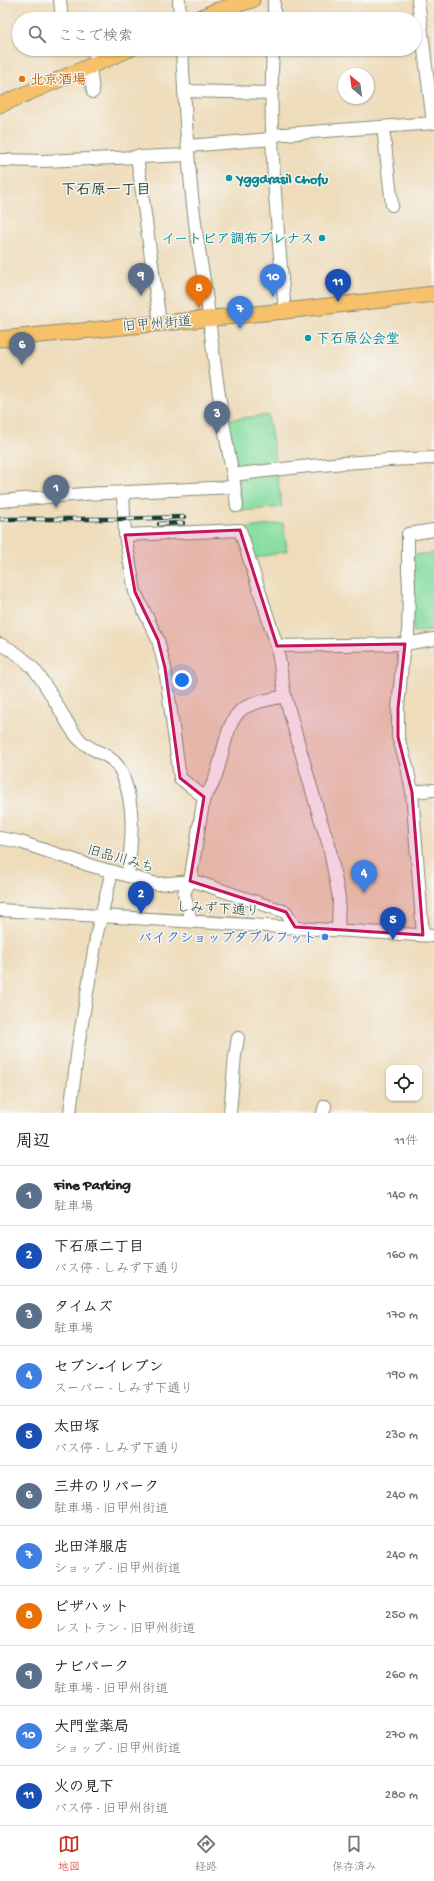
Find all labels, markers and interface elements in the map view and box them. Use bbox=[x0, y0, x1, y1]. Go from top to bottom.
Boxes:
search box bbox=[12, 12, 422, 56]
icon: search bbox=[26, 23, 48, 45]
text: ここで検索 bbox=[58, 28, 133, 46]
north arrow bbox=[338, 68, 374, 104]
place label: 北京酒場 bbox=[30, 72, 86, 90]
marker: 北京酒場 bbox=[17, 74, 27, 84]
place label: Yggdrasil Chofu bbox=[235, 172, 329, 189]
marker: Yggdrasil Chofu bbox=[224, 173, 234, 183]
district label: 下石原一丁目 bbox=[61, 182, 151, 200]
place label: イートピア調布プレナス bbox=[161, 232, 314, 249]
marker: イートピア調布プレナス bbox=[317, 233, 327, 243]
pin: 9 bbox=[128, 263, 154, 296]
pin: 10 bbox=[260, 264, 286, 297]
pin: 11 bbox=[325, 269, 351, 302]
pin: 8 bbox=[186, 275, 212, 308]
pin: 7 bbox=[227, 296, 253, 329]
street label: 旧甲州街道 bbox=[122, 314, 193, 337]
place label: 下石原公会堂 bbox=[316, 331, 400, 349]
pin: 6 bbox=[9, 332, 35, 365]
marker: 下石原公会堂 bbox=[303, 333, 313, 343]
pin: 3 bbox=[204, 401, 230, 434]
pin: 1 bbox=[43, 475, 69, 508]
your location bbox=[172, 670, 192, 690]
street label: 旧品川みち bbox=[85, 843, 156, 878]
pin: 4 bbox=[351, 860, 377, 893]
pin: 2 bbox=[128, 881, 154, 914]
street label: しみず下通り bbox=[176, 900, 260, 921]
pin: 5 bbox=[380, 907, 406, 940]
place label: バイクショップダブルフット bbox=[138, 930, 317, 948]
marker: バイクショップダブルフット bbox=[320, 932, 330, 942]
map controls bbox=[386, 1065, 422, 1101]
button: locate bbox=[386, 1065, 422, 1101]
text: 周辺 bbox=[16, 1133, 50, 1153]
text: 11件 bbox=[395, 1134, 418, 1149]
text: Fine Parking bbox=[54, 1177, 131, 1195]
text: 1 bbox=[26, 1188, 32, 1203]
text: 140 m bbox=[387, 1188, 418, 1203]
text: 駐車場 bbox=[54, 1200, 93, 1215]
text: 下石原二丁目 bbox=[54, 1239, 144, 1257]
text: 2 bbox=[26, 1248, 32, 1263]
text: 160 m bbox=[386, 1248, 418, 1263]
text: バス停 · しみず下通り bbox=[54, 1262, 181, 1277]
text: タイムズ bbox=[54, 1299, 113, 1317]
text: 3 bbox=[26, 1308, 32, 1323]
text: 170 m bbox=[386, 1308, 418, 1323]
text: 駐車場 bbox=[54, 1322, 93, 1337]
text: セブン-イレブン bbox=[54, 1359, 164, 1377]
text: 4 bbox=[26, 1368, 32, 1383]
text: 190 m bbox=[387, 1368, 418, 1383]
text: スーパー · しみず下通り bbox=[54, 1382, 193, 1397]
text: 太田塚 bbox=[54, 1419, 99, 1437]
text: 5 bbox=[26, 1428, 32, 1443]
text: 230 m bbox=[385, 1428, 418, 1443]
text: バス停 · しみず下通り bbox=[54, 1442, 181, 1457]
text: 三井のリパーク bbox=[54, 1479, 159, 1497]
text: 6 bbox=[26, 1488, 32, 1503]
text: 240 m bbox=[386, 1488, 418, 1503]
text: 駐車場 · 旧甲州街道 bbox=[54, 1502, 168, 1517]
text: 北田洋服店 bbox=[54, 1539, 129, 1557]
text: 7 bbox=[26, 1548, 32, 1563]
text: 240 m bbox=[386, 1548, 418, 1563]
text: ショップ · 旧甲州街道 bbox=[54, 1562, 181, 1577]
text: ピザハット bbox=[54, 1599, 129, 1617]
text: 8 bbox=[25, 1608, 33, 1623]
text: 250 m bbox=[385, 1608, 418, 1623]
text: レストラン · 旧甲州街道 bbox=[54, 1622, 195, 1637]
text: ナビパーク bbox=[54, 1659, 129, 1677]
text: 9 bbox=[26, 1668, 32, 1683]
text: 260 m bbox=[385, 1668, 418, 1683]
text: 駐車場 · 旧甲州街道 bbox=[54, 1682, 168, 1697]
text: 大門堂薬局 bbox=[54, 1719, 129, 1737]
text: 10 bbox=[23, 1728, 35, 1743]
text: 270 m bbox=[385, 1728, 418, 1743]
text: ショップ · 旧甲州街道 bbox=[54, 1742, 181, 1757]
text: 火の見下 bbox=[54, 1779, 114, 1797]
text: 11 bbox=[24, 1788, 34, 1803]
text: 280 m bbox=[385, 1788, 418, 1803]
text: バス停 · 旧甲州街道 bbox=[54, 1802, 168, 1817]
tab: 地図 bbox=[58, 1833, 80, 1874]
tab: 経路 bbox=[195, 1833, 217, 1874]
tab: 保存済み bbox=[332, 1833, 376, 1874]

